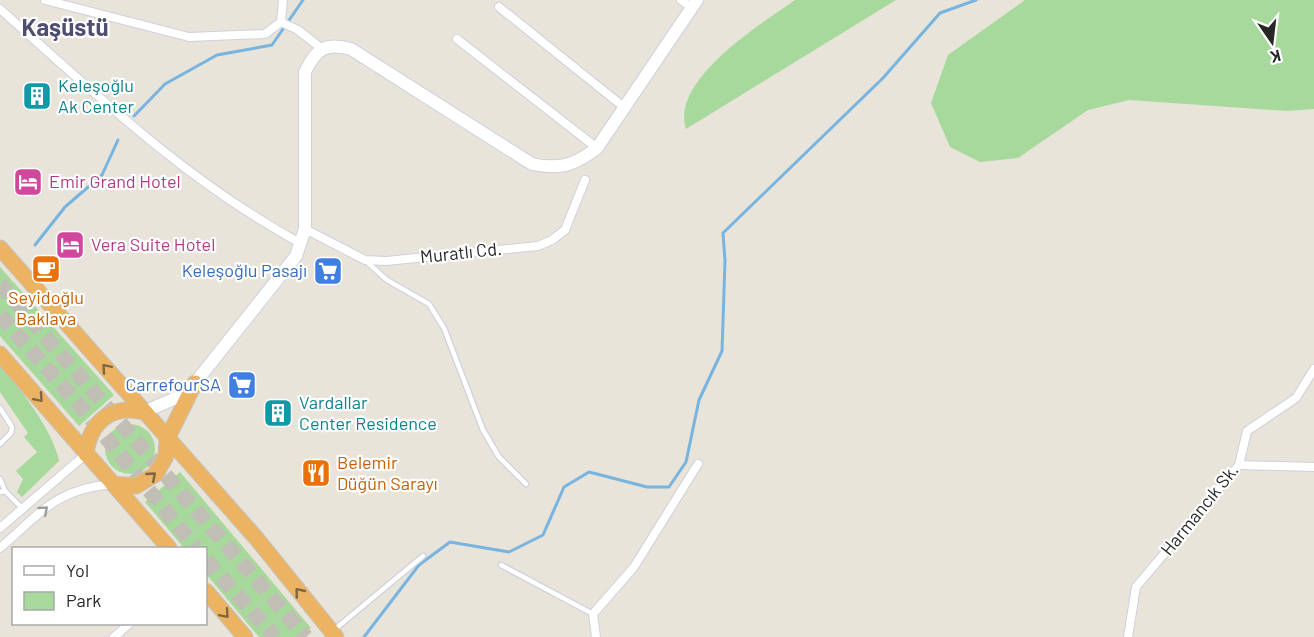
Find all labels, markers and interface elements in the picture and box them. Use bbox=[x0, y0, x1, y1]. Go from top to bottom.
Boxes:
district label: Kaşüstü bbox=[21, 12, 109, 41]
north arrow bbox=[1242, 12, 1302, 72]
text: K bbox=[1269, 47, 1283, 67]
place label: Keleşoğlu Ak Center bbox=[58, 74, 135, 117]
building icon: Keleşoğlu Ak Center bbox=[21, 80, 53, 112]
hotel icon: Emir Grand Hotel bbox=[12, 166, 44, 198]
place label: Emir Grand Hotel bbox=[49, 170, 181, 192]
hotel icon: Vera Suite Hotel bbox=[54, 229, 86, 261]
place label: Vera Suite Hotel bbox=[91, 233, 215, 255]
street label: Muratlı Cd. bbox=[419, 237, 503, 267]
cafe icon: Seyidoğlu Baklava bbox=[30, 253, 62, 285]
supermarket icon: Keleşoğlu Pasajı bbox=[312, 255, 344, 287]
place label: Keleşoğlu Pasajı bbox=[182, 259, 307, 281]
place label: Seyidoğlu Baklava bbox=[8, 286, 84, 329]
one-way arrow bbox=[102, 364, 113, 375]
supermarket icon: CarrefourSA bbox=[226, 369, 258, 401]
place label: CarrefourSA bbox=[126, 373, 221, 395]
one-way arrow bbox=[32, 391, 43, 402]
place label: Vardallar Center Residence bbox=[299, 391, 437, 434]
building icon: Vardallar Center Residence bbox=[262, 397, 294, 429]
place label: Belemir Düğün Sarayı bbox=[337, 451, 438, 494]
restaurant icon: Belemir Düğün Sarayı bbox=[300, 457, 332, 489]
street label: Harmancık Sk. bbox=[1156, 459, 1243, 560]
one-way arrow bbox=[145, 472, 156, 483]
one-way arrow bbox=[37, 506, 48, 517]
legend bbox=[12, 547, 207, 625]
text: Yol bbox=[66, 559, 89, 581]
one-way arrow bbox=[296, 588, 307, 599]
text: Park bbox=[66, 589, 101, 611]
one-way arrow bbox=[218, 607, 229, 618]

